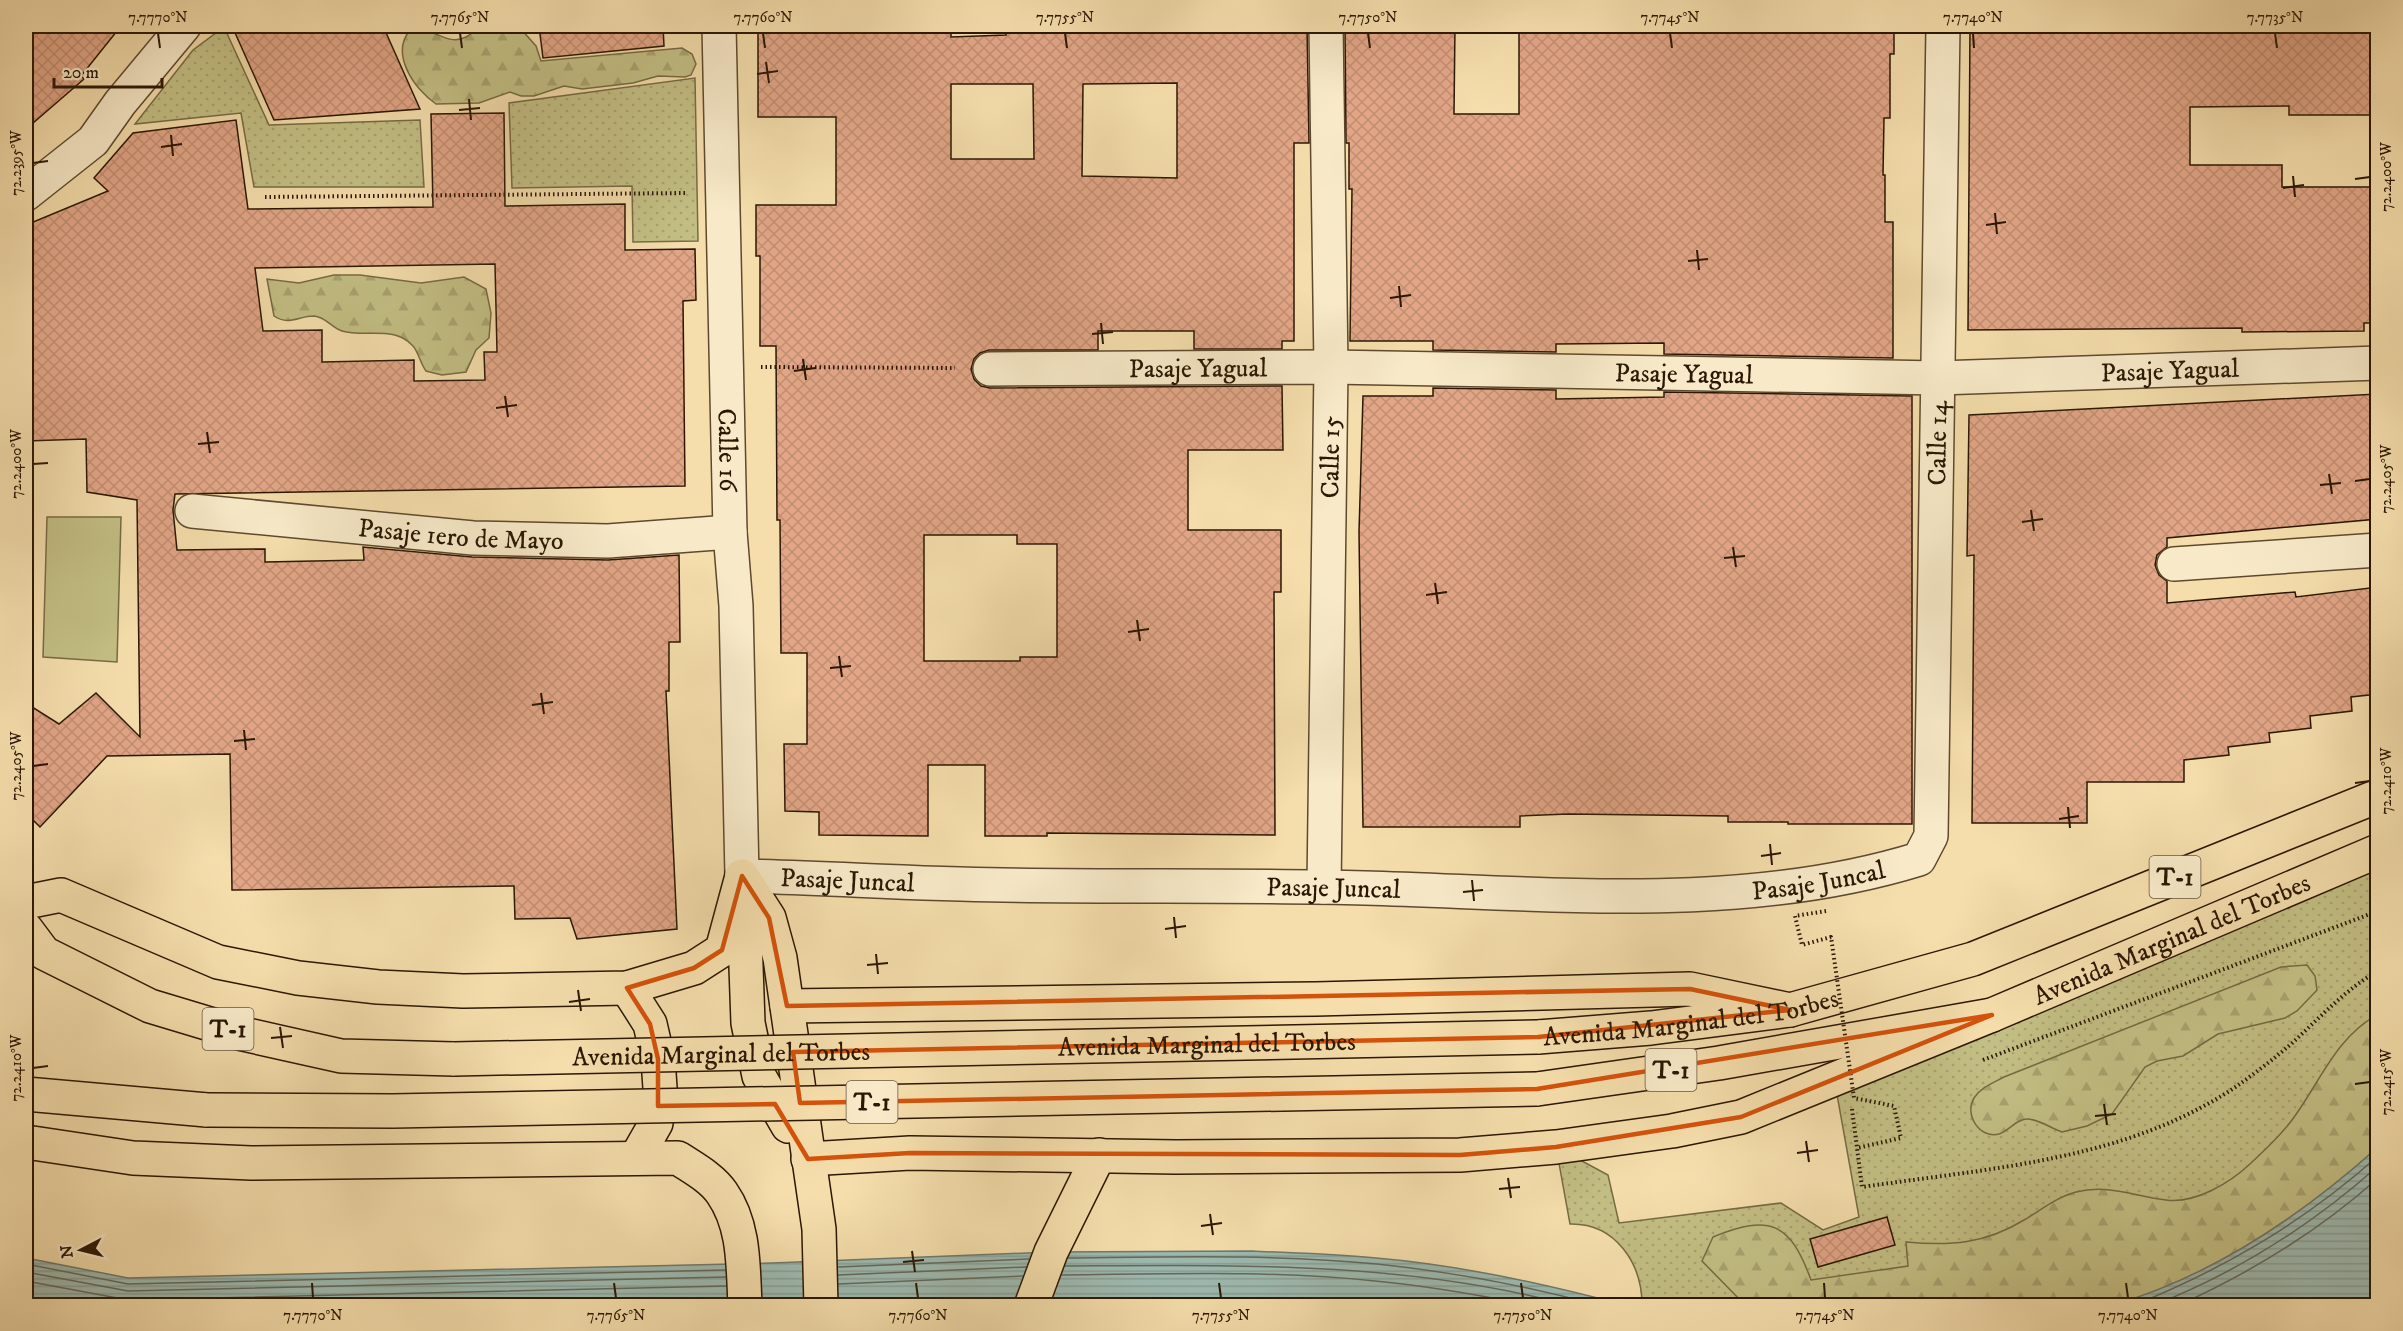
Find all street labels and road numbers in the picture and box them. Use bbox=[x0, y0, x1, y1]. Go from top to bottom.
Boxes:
street label: Pasaje Yagual bbox=[1129, 352, 1267, 386]
street label: Pasaje Yagual bbox=[2100, 353, 2240, 390]
street label: Pasaje Yagual bbox=[1614, 357, 1754, 393]
street label: Calle 14 bbox=[1921, 400, 1955, 486]
street label: Calle 16 bbox=[709, 408, 744, 493]
street label: Calle 15 bbox=[1314, 415, 1348, 499]
street label: Pasaje 1ero de Mayo bbox=[357, 512, 564, 558]
street label: Pasaje Juncal bbox=[1750, 854, 1889, 909]
road number: T-1 bbox=[2150, 856, 2200, 898]
street label: Pasaje Juncal bbox=[780, 862, 915, 901]
street label: Avenida Marginal del Torbes bbox=[2028, 867, 2316, 1014]
street label: Pasaje Juncal bbox=[1266, 871, 1401, 907]
street label: Avenida Marginal del Torbes bbox=[1542, 982, 1842, 1055]
road number: T-1 bbox=[202, 1008, 254, 1050]
street label: Avenida Marginal del Torbes bbox=[1058, 1026, 1356, 1065]
street label: Avenida Marginal del Torbes bbox=[572, 1036, 870, 1075]
road number: T-1 bbox=[1646, 1049, 1696, 1091]
road number: T-1 bbox=[846, 1081, 898, 1123]

